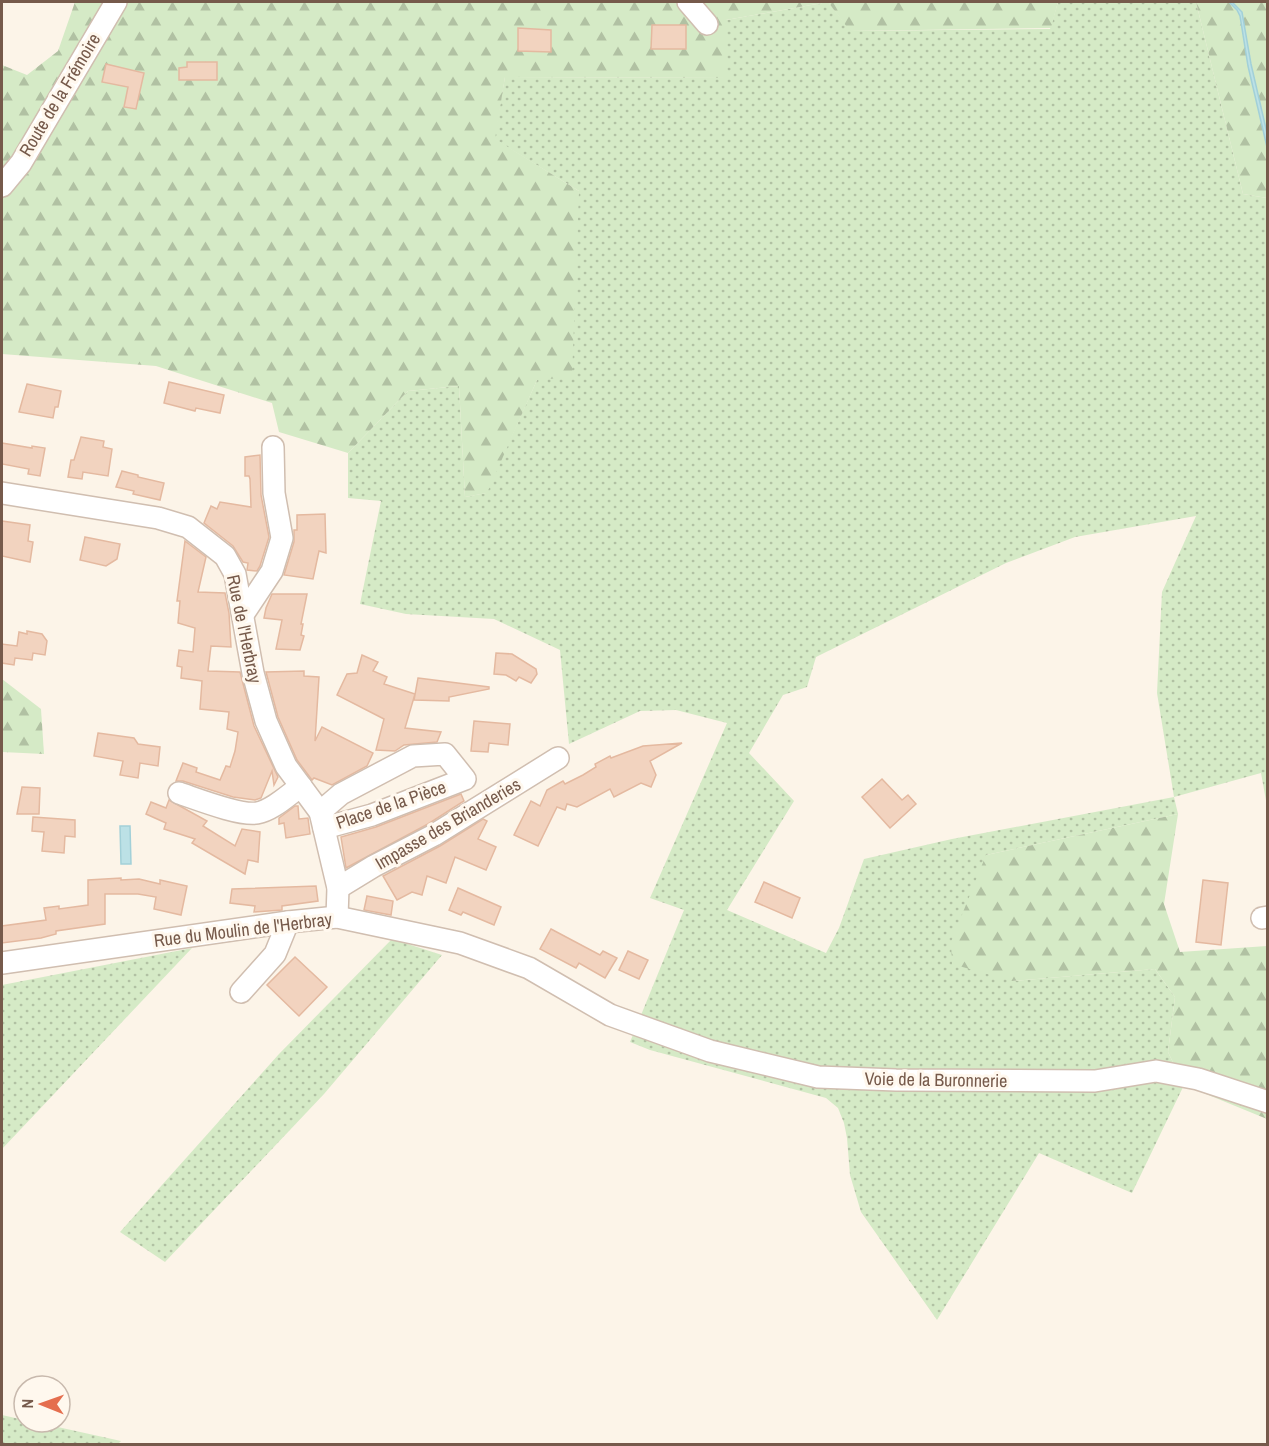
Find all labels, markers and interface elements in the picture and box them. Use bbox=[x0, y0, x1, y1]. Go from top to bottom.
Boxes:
street label: Route de la Frémoire bbox=[13, 29, 106, 161]
street label: Rue de l'Herbray bbox=[221, 572, 268, 686]
street label: Impasse des Brianderies bbox=[370, 772, 525, 875]
street label: Place de la Pièce bbox=[332, 774, 449, 835]
street label: Rue du Moulin de l'Herbray bbox=[152, 906, 334, 953]
street label: Voie de la Buronnerie bbox=[864, 1066, 1008, 1093]
north arrow bbox=[12, 1374, 72, 1434]
text: N bbox=[16, 1399, 38, 1409]

